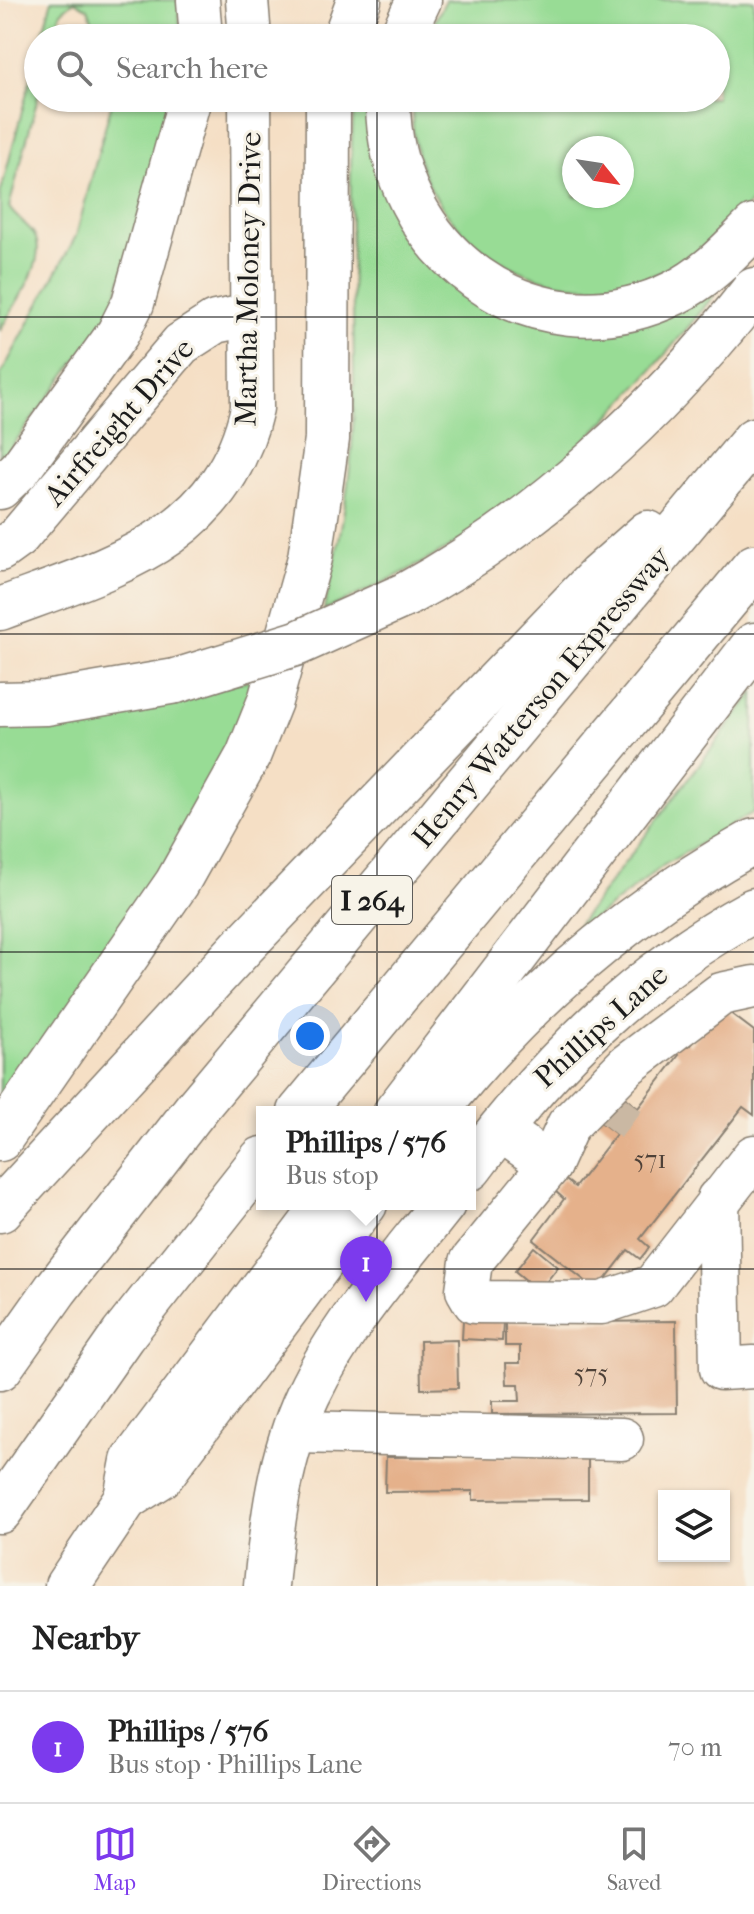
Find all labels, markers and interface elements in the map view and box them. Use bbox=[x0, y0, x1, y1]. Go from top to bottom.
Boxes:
search box bbox=[24, 24, 730, 112]
icon: search bbox=[52, 46, 96, 90]
text: Search here bbox=[116, 51, 268, 86]
street label: Martha Moloney Drive bbox=[228, 131, 269, 427]
north arrow bbox=[562, 136, 634, 208]
street label: Airfreight Drive bbox=[37, 331, 202, 514]
street label: Henry Watterson Expressway bbox=[405, 539, 678, 855]
road number: I 264 bbox=[332, 876, 412, 924]
street label: Phillips Lane bbox=[527, 957, 675, 1095]
your location bbox=[290, 1016, 330, 1056]
popup bbox=[256, 1106, 476, 1210]
text: Phillips / 576 bbox=[286, 1125, 446, 1160]
house number: 571 bbox=[633, 1144, 667, 1175]
text: Bus stop bbox=[286, 1160, 379, 1191]
pin: 1 bbox=[340, 1236, 392, 1302]
house number: 575 bbox=[573, 1358, 609, 1389]
map controls bbox=[658, 1490, 730, 1562]
button: layers bbox=[658, 1490, 730, 1562]
text: Nearby bbox=[32, 1618, 139, 1658]
text: Phillips / 576 bbox=[108, 1714, 268, 1749]
text: 1 bbox=[53, 1732, 63, 1763]
text: 70 m bbox=[668, 1732, 722, 1763]
text: Bus stop · Phillips Lane bbox=[108, 1749, 362, 1780]
tab: Map bbox=[93, 1822, 137, 1896]
tab: Directions bbox=[322, 1822, 421, 1896]
tab: Saved bbox=[607, 1822, 661, 1896]

